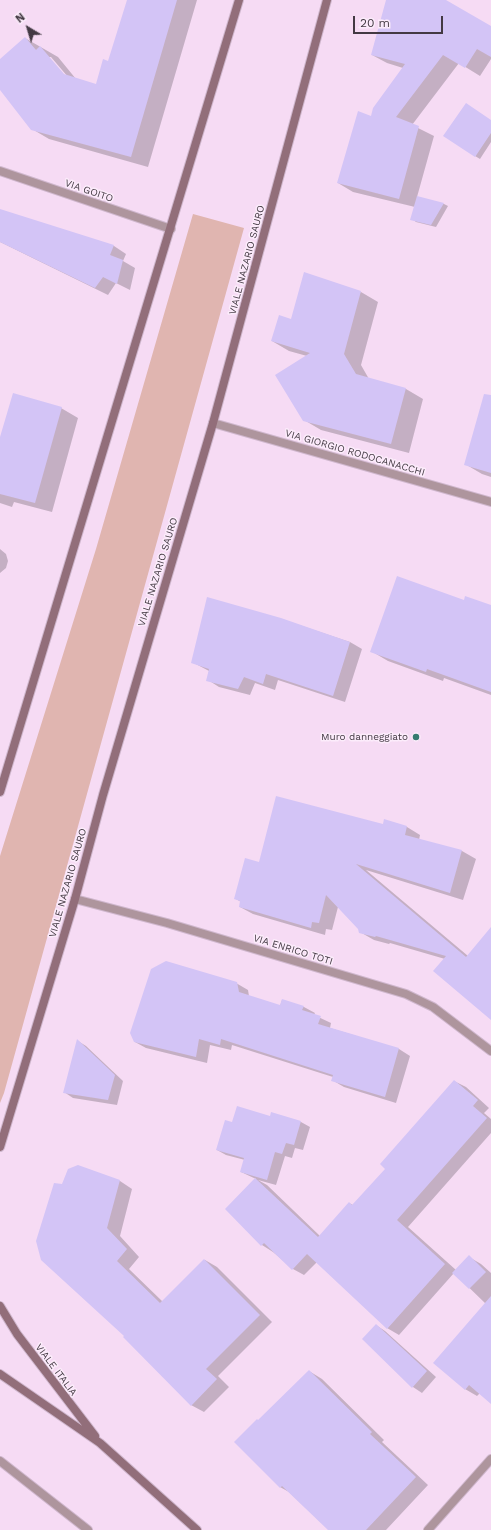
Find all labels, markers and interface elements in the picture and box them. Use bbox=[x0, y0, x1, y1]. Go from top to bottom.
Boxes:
north arrow bbox=[8, 8, 48, 48]
scale bar bbox=[355, 8, 445, 34]
text: N bbox=[13, 11, 28, 26]
text: 20 m bbox=[360, 16, 390, 30]
street label: VIA GOITO bbox=[63, 177, 115, 205]
street label: VIALE NAZARIO SAURO bbox=[227, 204, 267, 316]
street label: VIA GIORGIO RODOCANACCHI bbox=[284, 427, 426, 479]
street label: VIALE NAZARIO SAURO bbox=[136, 516, 180, 628]
place label: Muro danneggiato bbox=[321, 731, 408, 743]
marker: Muro danneggiato bbox=[411, 732, 421, 742]
street label: VIALE NAZARIO SAURO bbox=[47, 827, 89, 939]
street label: VIA ENRICO TOTI bbox=[252, 932, 334, 968]
street label: VIALE ITALIA bbox=[33, 1342, 79, 1398]

